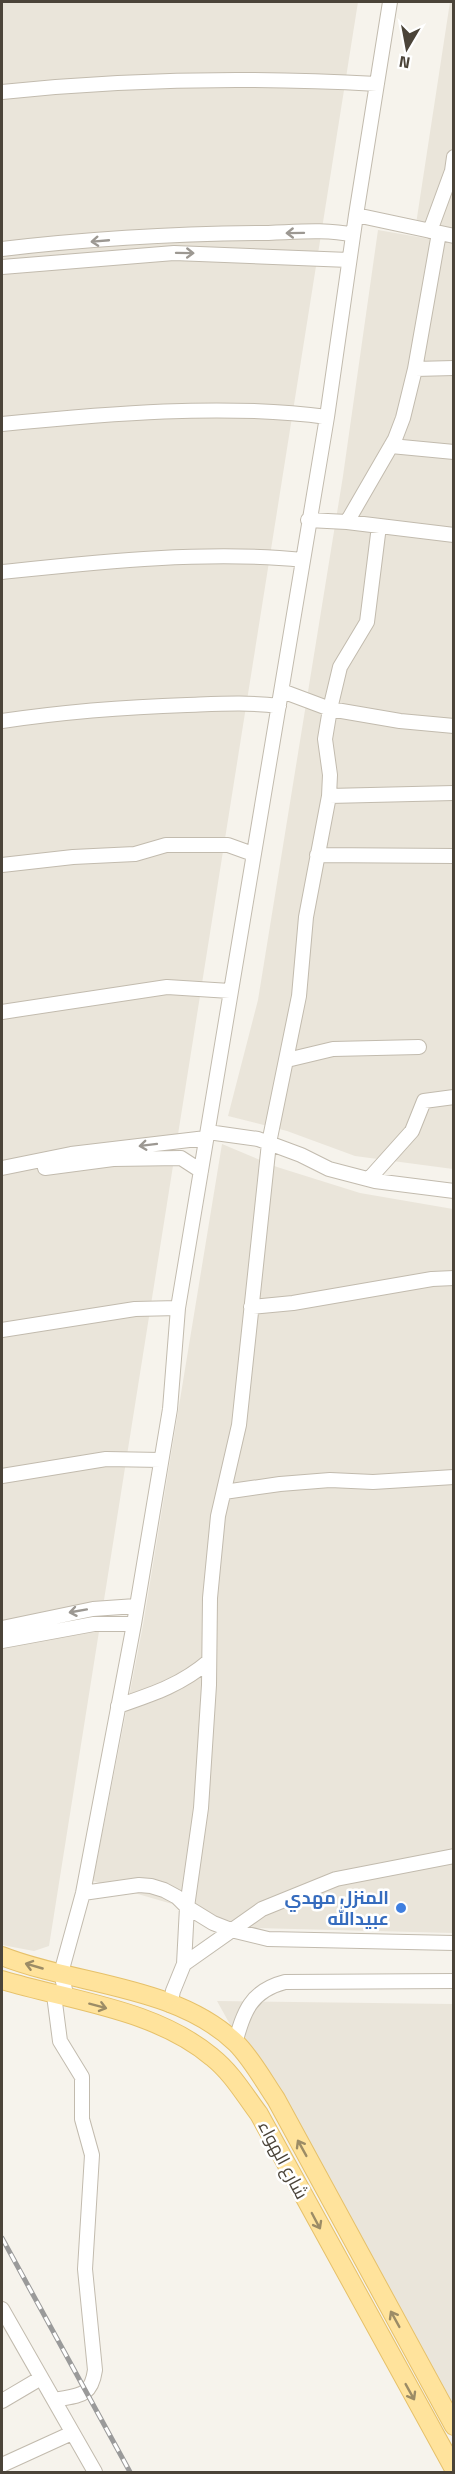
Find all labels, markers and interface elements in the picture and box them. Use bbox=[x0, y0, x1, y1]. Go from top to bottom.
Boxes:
north arrow bbox=[377, 18, 437, 78]
text: N bbox=[397, 50, 412, 76]
one-way arrow bbox=[285, 227, 305, 239]
one-way arrow bbox=[90, 236, 110, 247]
one-way arrow bbox=[175, 247, 195, 259]
one-way arrow bbox=[138, 1140, 158, 1151]
one-way arrow bbox=[69, 1606, 89, 1617]
place label: المنزل مهدي عبيدالله bbox=[285, 1884, 389, 1932]
marker: المنزل مهدي عبيدالله bbox=[394, 1901, 408, 1915]
one-way arrow bbox=[25, 1960, 44, 1971]
one-way arrow bbox=[88, 2001, 107, 2013]
street label: شارع الهواء bbox=[251, 2116, 315, 2204]
one-way arrow bbox=[296, 2139, 307, 2157]
one-way arrow bbox=[311, 2211, 322, 2229]
one-way arrow bbox=[389, 2311, 401, 2328]
one-way arrow bbox=[405, 2382, 416, 2400]

